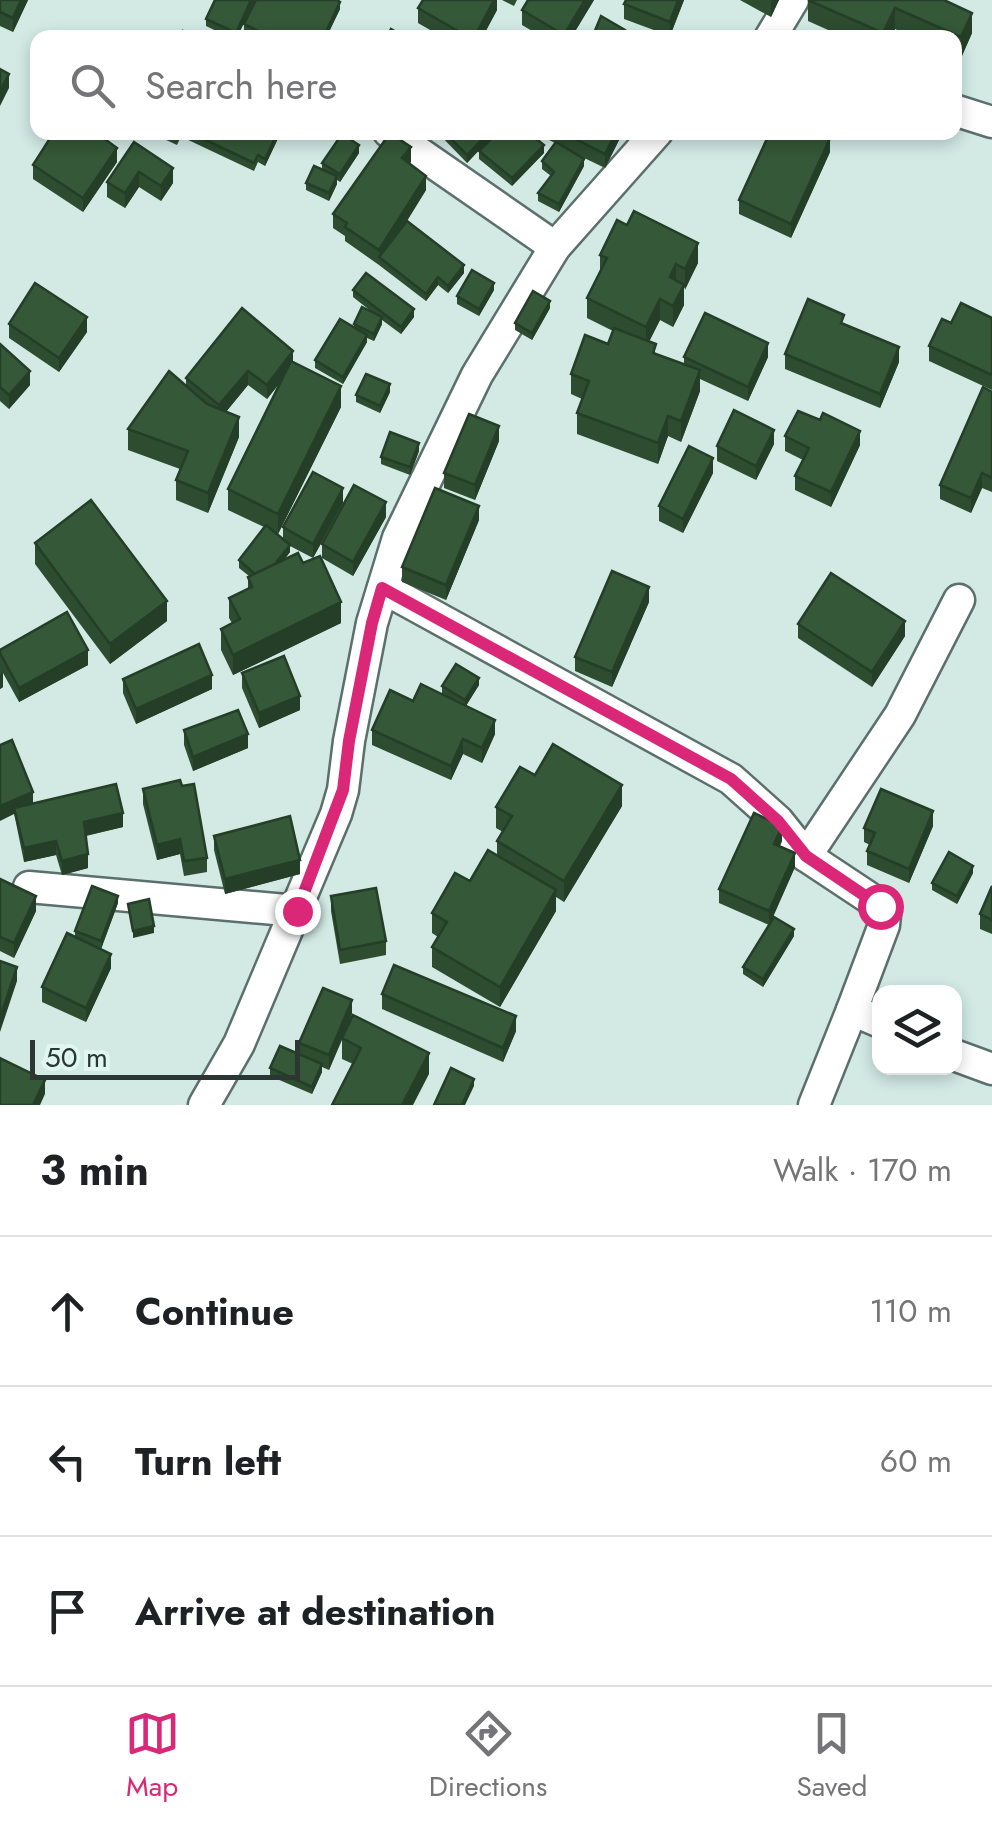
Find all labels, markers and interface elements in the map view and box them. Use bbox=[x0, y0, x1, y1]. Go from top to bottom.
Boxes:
search box bbox=[30, 30, 962, 140]
icon: search bbox=[65, 58, 120, 113]
text: Search here bbox=[145, 58, 337, 113]
route start bbox=[858, 884, 904, 930]
route end bbox=[275, 889, 321, 935]
map controls bbox=[872, 985, 962, 1075]
button: layers bbox=[872, 985, 962, 1075]
scale bar bbox=[30, 1035, 300, 1080]
text: 50 m bbox=[45, 1037, 108, 1078]
text: 3 min bbox=[40, 1140, 149, 1201]
text: Walk · 170 m bbox=[773, 1147, 952, 1193]
icon: ahead bbox=[40, 1284, 95, 1339]
text: Continue bbox=[135, 1284, 294, 1339]
text: 110 m bbox=[869, 1288, 952, 1334]
icon: left bbox=[40, 1434, 95, 1489]
text: Turn left bbox=[135, 1434, 281, 1489]
text: 60 m bbox=[880, 1438, 952, 1484]
icon: arrive bbox=[40, 1584, 95, 1639]
text: Arrive at destination bbox=[135, 1584, 496, 1639]
tab: Map bbox=[125, 1706, 180, 1807]
tab: Directions bbox=[429, 1706, 547, 1807]
tab: Saved bbox=[796, 1706, 867, 1807]

